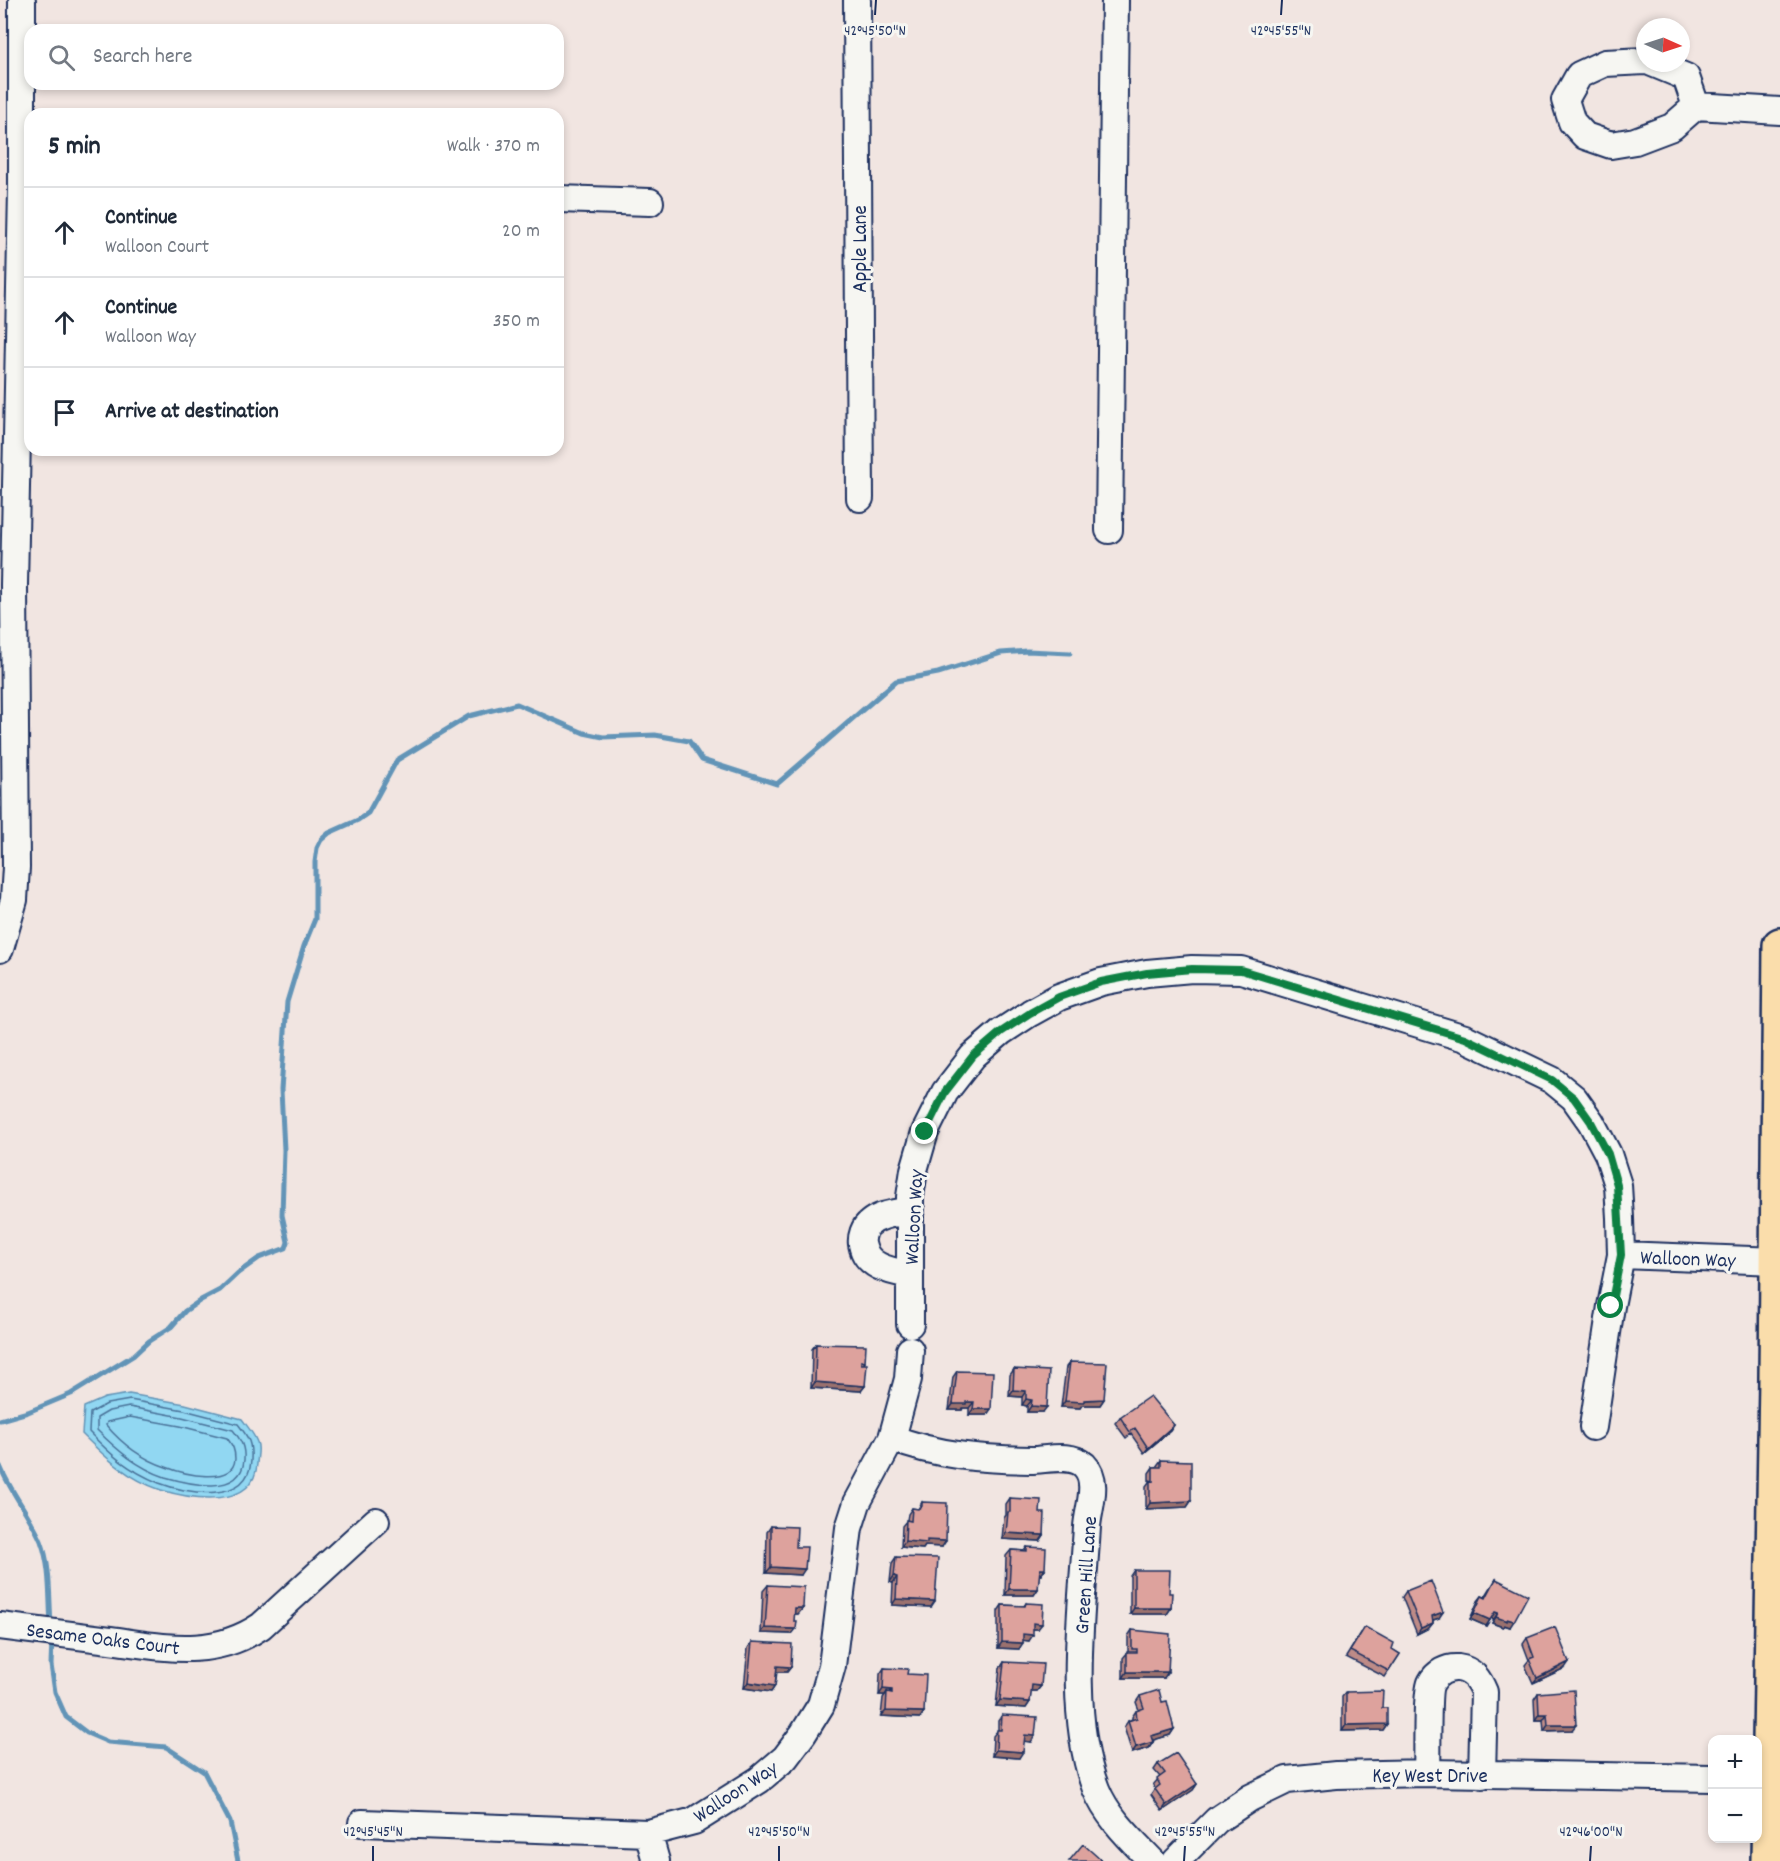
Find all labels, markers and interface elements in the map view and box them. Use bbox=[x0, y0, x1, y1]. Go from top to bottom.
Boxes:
north arrow bbox=[1636, 18, 1690, 72]
text: 42°45'50"N bbox=[844, 21, 906, 43]
text: 42°45'55"N bbox=[1251, 21, 1311, 43]
search box bbox=[24, 24, 564, 90]
icon: search bbox=[45, 41, 78, 74]
text: Search here bbox=[93, 42, 192, 73]
text: 5 min bbox=[48, 129, 101, 166]
text: Walk · 370 m bbox=[447, 133, 540, 161]
text: Continue bbox=[105, 203, 177, 234]
street label: Apple Lane bbox=[847, 205, 877, 293]
icon: ahead bbox=[48, 216, 81, 249]
text: 20 m bbox=[502, 218, 540, 246]
text: Walloon Court bbox=[105, 234, 209, 262]
text: Continue bbox=[105, 293, 177, 324]
icon: ahead bbox=[48, 306, 81, 339]
text: 350 m bbox=[493, 308, 540, 336]
text: Walloon Way bbox=[105, 324, 196, 352]
icon: arrive bbox=[48, 396, 81, 429]
text: Arrive at destination bbox=[105, 397, 279, 428]
route end bbox=[911, 1118, 937, 1144]
street label: Walloon Way bbox=[899, 1168, 934, 1266]
street label: Walloon Way bbox=[1640, 1244, 1737, 1278]
route start bbox=[1597, 1292, 1623, 1318]
street label: Green Hill Lane bbox=[1069, 1515, 1107, 1635]
street label: Sesame Oaks Court bbox=[24, 1617, 181, 1665]
map controls bbox=[1708, 1735, 1762, 1843]
button: + bbox=[1708, 1735, 1762, 1789]
street label: Walloon Way bbox=[688, 1755, 785, 1832]
street label: Key West Drive bbox=[1372, 1763, 1488, 1793]
button: − bbox=[1708, 1789, 1762, 1843]
text: 42°45'45"N bbox=[343, 1822, 403, 1844]
text: 42°45'50"N bbox=[748, 1822, 810, 1844]
text: 42°45'55"N bbox=[1155, 1822, 1215, 1844]
text: 42°46'00"N bbox=[1559, 1822, 1623, 1844]

